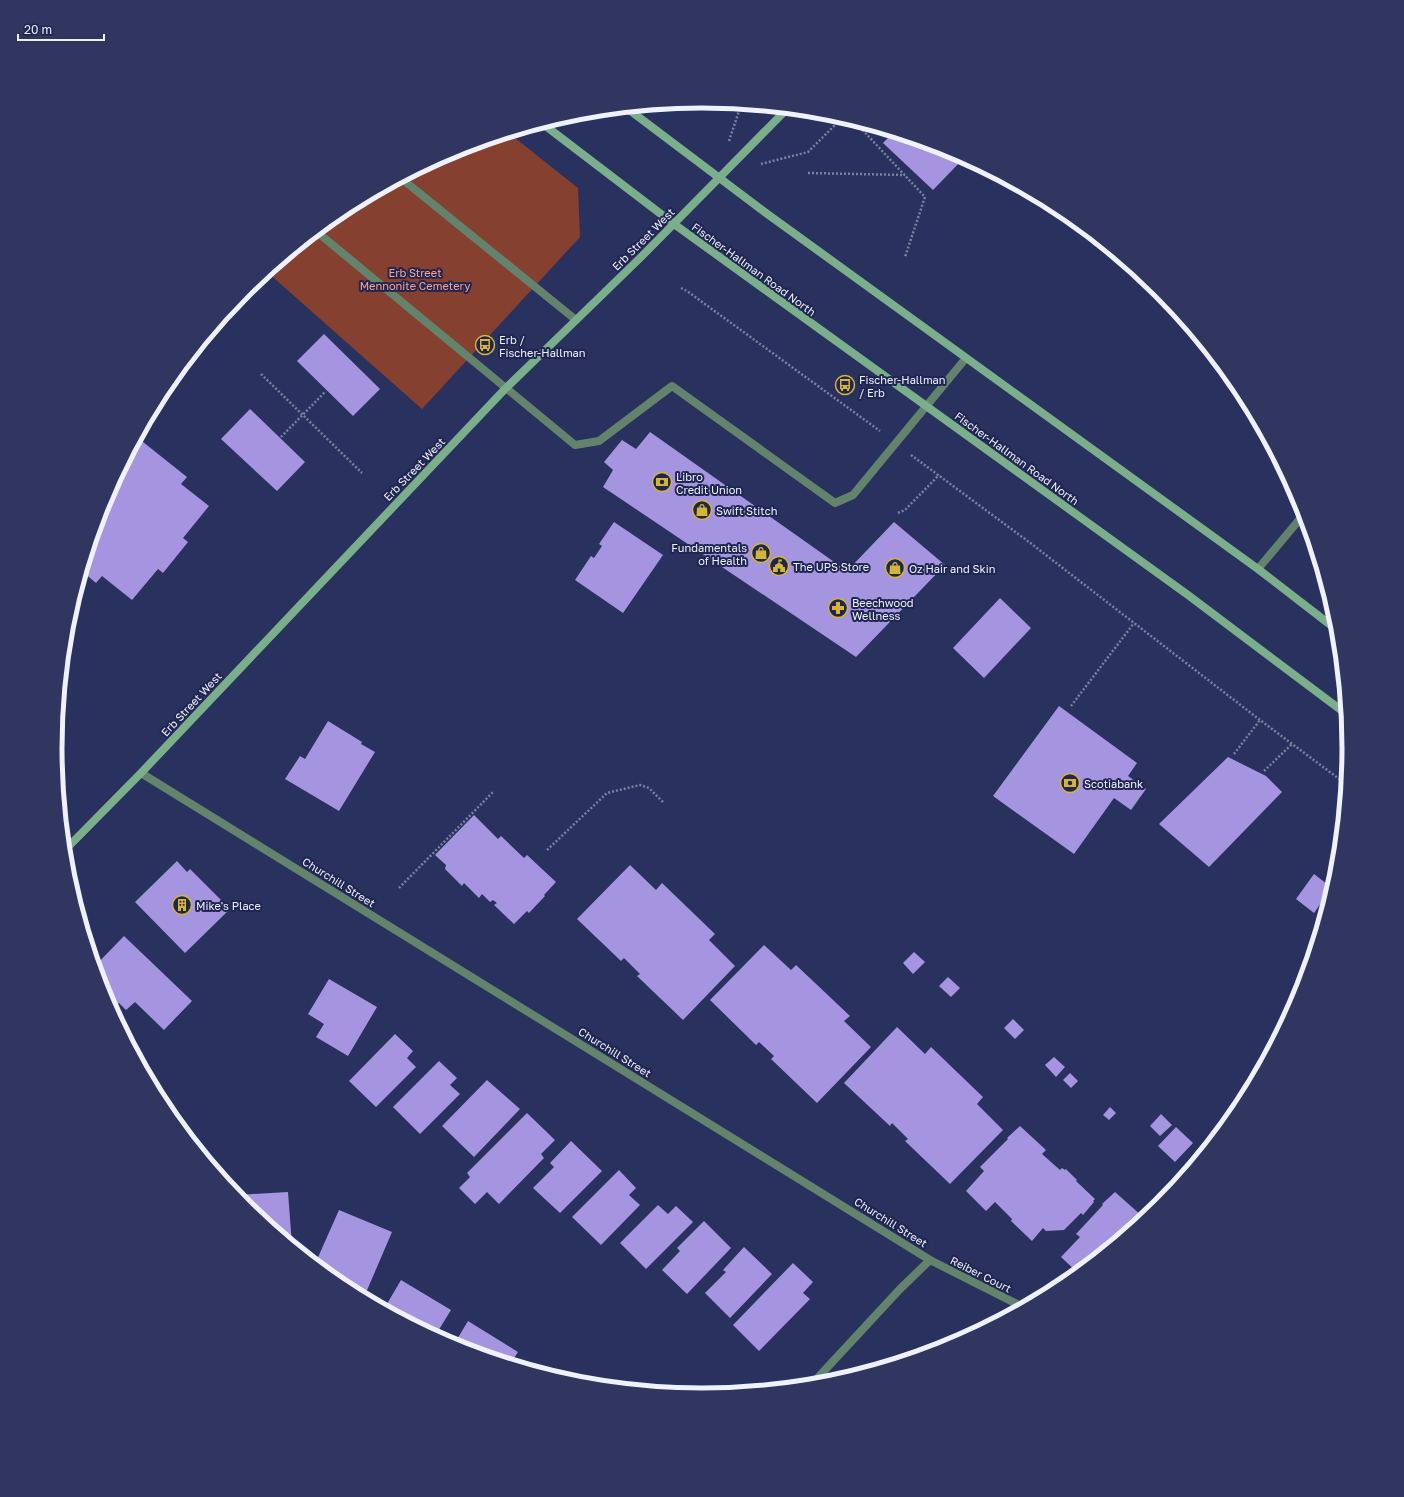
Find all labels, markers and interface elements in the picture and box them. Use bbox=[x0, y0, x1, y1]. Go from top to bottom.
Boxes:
scale bar bbox=[18, 16, 104, 42]
text: 20 m bbox=[24, 22, 52, 37]
street label: Erb Street West bbox=[609, 205, 677, 273]
street label: Fischer-Hallman Road North bbox=[690, 220, 818, 318]
park label: Erb Street Mennonite Cemetery bbox=[360, 266, 470, 292]
place label: Erb / Fischer-Hallman bbox=[499, 333, 586, 359]
bus stop icon: Erb / Fischer-Hallman bbox=[474, 334, 496, 356]
place label: Fischer-Hallman / Erb bbox=[859, 373, 946, 399]
bus stop icon: Fischer-Hallman / Erb bbox=[834, 374, 856, 396]
street label: Fischer-Hallman Road North bbox=[953, 409, 1081, 507]
street label: Erb Street West bbox=[381, 435, 447, 503]
place label: Libro Credit Union bbox=[676, 470, 742, 496]
bank icon: Libro Credit Union bbox=[651, 471, 673, 493]
shop icon: Swift Stitch bbox=[691, 499, 713, 521]
place label: Swift Stitch bbox=[716, 504, 777, 517]
place label: Fundamentals of Health bbox=[671, 541, 747, 567]
shop icon: Fundamentals of Health bbox=[750, 542, 772, 564]
public building icon: The UPS Store bbox=[768, 555, 790, 577]
shop icon: Oz Hair and Skin bbox=[884, 557, 906, 579]
place label: The UPS Store bbox=[793, 560, 869, 573]
place label: Oz Hair and Skin bbox=[909, 562, 995, 575]
place label: Beechwood Wellness bbox=[852, 596, 914, 622]
pharmacy icon: Beechwood Wellness bbox=[827, 597, 849, 619]
street label: Erb Street West bbox=[158, 669, 224, 739]
bank icon: Scotiabank bbox=[1059, 772, 1081, 794]
place label: Scotiabank bbox=[1084, 777, 1143, 790]
street label: Churchill Street bbox=[300, 854, 378, 910]
building icon: Mike's Place bbox=[171, 894, 193, 916]
place label: Mike's Place bbox=[196, 899, 261, 912]
street label: Churchill Street bbox=[576, 1024, 654, 1080]
street label: Churchill Street bbox=[852, 1194, 930, 1250]
street label: Reiber Court bbox=[948, 1253, 1014, 1295]

